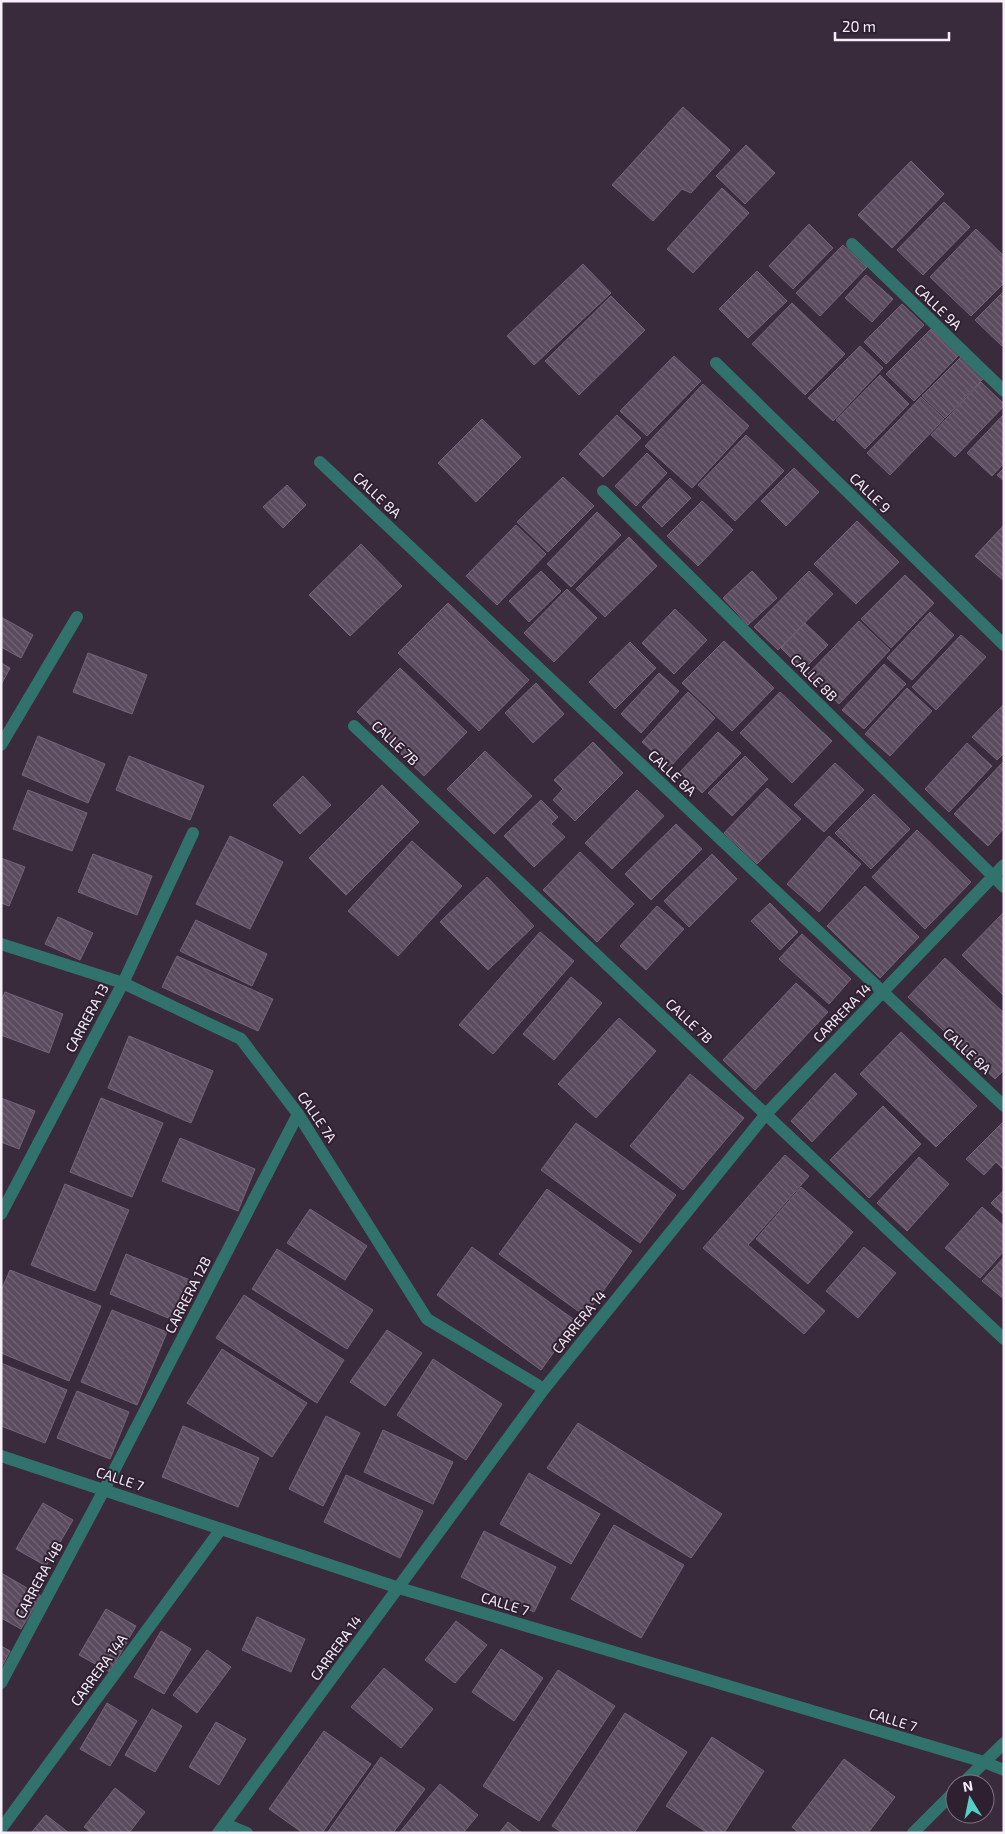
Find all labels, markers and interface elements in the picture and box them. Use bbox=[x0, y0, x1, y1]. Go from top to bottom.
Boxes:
scale bar bbox=[835, 10, 949, 42]
text: 20 m bbox=[842, 17, 876, 35]
street label: CALLE 9A bbox=[911, 280, 966, 333]
street label: CALLE 8A bbox=[350, 468, 405, 521]
street label: CALLE 9 bbox=[846, 469, 894, 516]
street label: CALLE 8B bbox=[787, 651, 841, 705]
street label: CALLE 7B bbox=[368, 717, 422, 769]
street label: CALLE 8A bbox=[645, 746, 700, 799]
street label: CARRERA 14 bbox=[809, 979, 874, 1046]
street label: CARRERA 13 bbox=[61, 981, 112, 1055]
street label: CALLE 7B bbox=[662, 995, 716, 1047]
street label: CALLE 8A bbox=[940, 1024, 995, 1077]
street label: CALLE 7A bbox=[294, 1088, 341, 1146]
street label: CARRERA 12B bbox=[161, 1253, 214, 1336]
street label: CARRERA 14 bbox=[548, 1287, 609, 1357]
street label: CALLE 7 bbox=[94, 1463, 146, 1494]
street label: CARRERA 14B bbox=[11, 1538, 66, 1621]
street label: CALLE 7 bbox=[479, 1588, 531, 1619]
street label: CARRERA 14 bbox=[306, 1612, 365, 1684]
street label: CARRERA 14A bbox=[67, 1630, 131, 1709]
street label: CALLE 7 bbox=[867, 1704, 919, 1735]
north arrow bbox=[945, 1774, 995, 1824]
text: N bbox=[961, 1776, 974, 1795]

